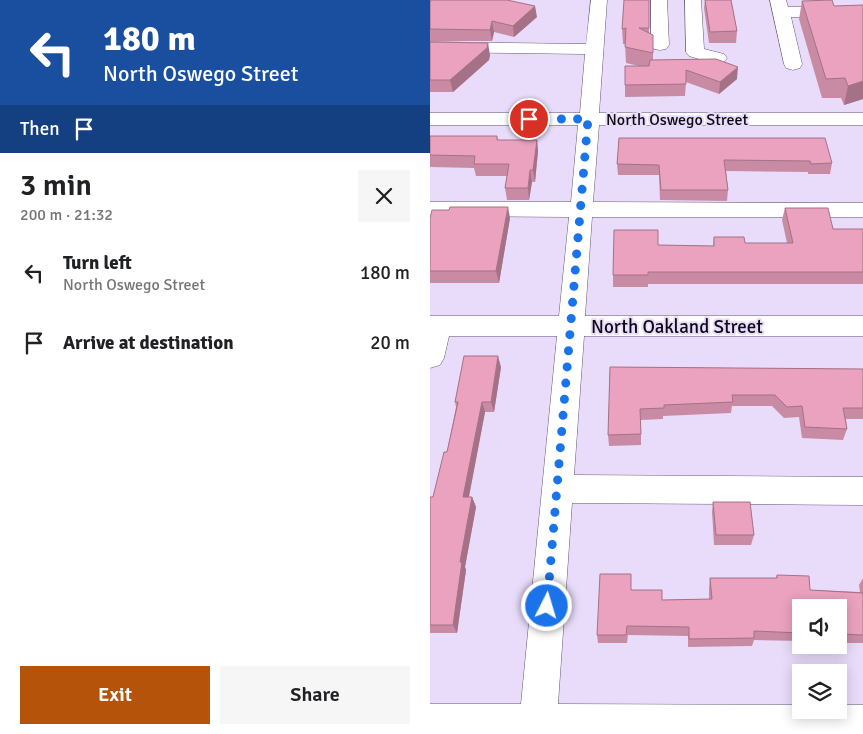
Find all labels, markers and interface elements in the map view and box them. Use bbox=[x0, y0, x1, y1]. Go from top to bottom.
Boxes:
text: 180 m bbox=[103, 17, 196, 60]
icon: left bbox=[20, 20, 85, 85]
text: North Oswego Street bbox=[103, 60, 298, 87]
pin bbox=[508, 98, 550, 140]
icon: arrive bbox=[515, 105, 543, 133]
street label: North Oswego Street bbox=[606, 110, 748, 130]
icon: arrive bbox=[70, 115, 98, 143]
text: Then bbox=[20, 117, 60, 141]
text: 3 min bbox=[20, 167, 92, 204]
button: close bbox=[358, 170, 410, 222]
text: 200 m · 21:32 bbox=[20, 205, 113, 225]
text: Turn left bbox=[63, 251, 132, 275]
icon: left bbox=[20, 259, 48, 287]
text: 180 m bbox=[360, 261, 410, 285]
text: North Oswego Street bbox=[63, 275, 205, 295]
street label: North Oakland Street bbox=[591, 315, 763, 339]
icon: arrive bbox=[20, 329, 48, 357]
text: Arrive at destination bbox=[63, 331, 234, 355]
text: 20 m bbox=[370, 331, 410, 355]
position arrow bbox=[520, 579, 572, 631]
map controls bbox=[792, 599, 847, 719]
button: sound bbox=[792, 599, 847, 654]
button: layers bbox=[792, 664, 847, 719]
button: Exit bbox=[20, 666, 210, 724]
button: Share bbox=[220, 666, 410, 724]

